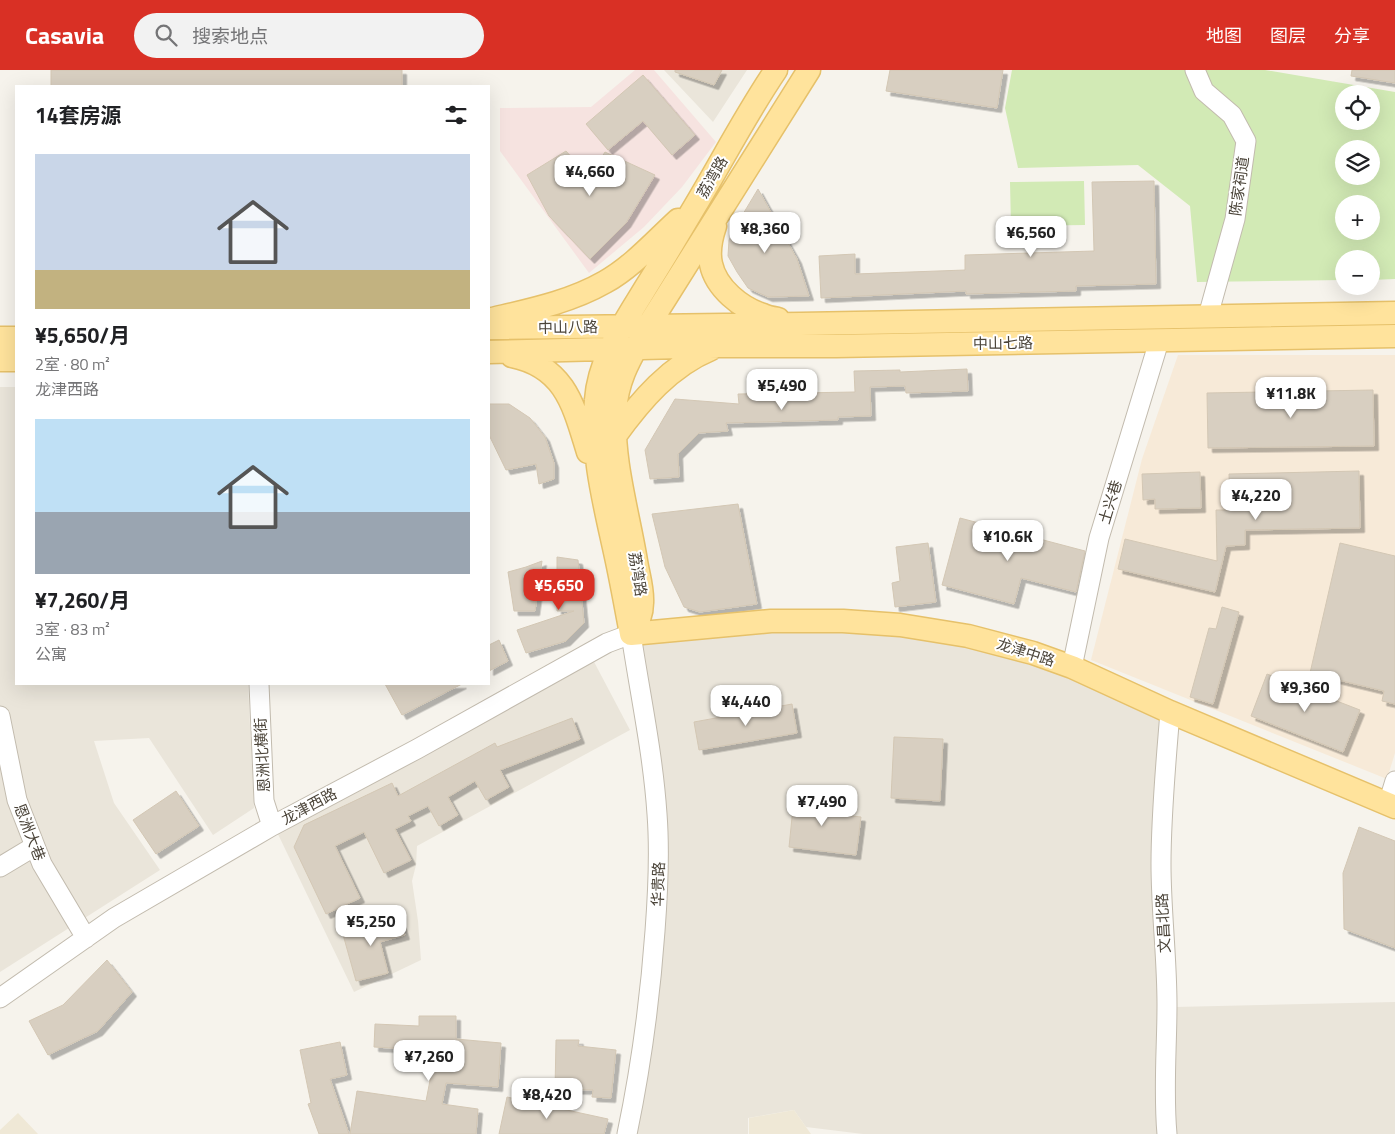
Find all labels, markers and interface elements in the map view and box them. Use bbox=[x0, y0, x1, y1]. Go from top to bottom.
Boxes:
search box bbox=[134, 13, 484, 58]
text: Casavia bbox=[25, 17, 104, 53]
icon: search bbox=[152, 21, 180, 49]
text: 搜索地点 bbox=[192, 21, 268, 50]
text: 地图 bbox=[1206, 22, 1242, 49]
text: 图层 bbox=[1270, 22, 1306, 49]
text: 分享 bbox=[1334, 22, 1370, 49]
map controls bbox=[1335, 85, 1380, 295]
button: locate bbox=[1335, 85, 1380, 130]
text: 14套房源 bbox=[35, 99, 122, 131]
icon: filters bbox=[442, 101, 470, 129]
button: layers bbox=[1335, 140, 1380, 185]
street label: 荔湾路 bbox=[691, 152, 733, 202]
pin: ¥4,660 bbox=[549, 154, 631, 197]
street label: 陈家祠道 bbox=[1223, 155, 1255, 217]
text: ¥4,660 bbox=[565, 159, 615, 183]
icon: home bbox=[208, 187, 298, 277]
button: + bbox=[1335, 195, 1380, 240]
pin: ¥8,360 bbox=[724, 212, 806, 254]
text: ¥8,360 bbox=[740, 216, 790, 240]
pin: ¥6,560 bbox=[990, 216, 1072, 258]
text: ¥6,560 bbox=[1006, 220, 1056, 244]
button: − bbox=[1335, 250, 1380, 295]
street label: 中山八路 bbox=[538, 315, 598, 339]
text: ¥5,650/月 bbox=[35, 319, 130, 351]
street label: 中山七路 bbox=[973, 331, 1033, 355]
text: 2室 · 80 m² bbox=[35, 352, 110, 376]
pin: ¥5,490 bbox=[741, 368, 823, 411]
text: ¥5,490 bbox=[757, 373, 807, 397]
pin: ¥11.8K bbox=[1250, 376, 1332, 419]
text: 龙津西路 bbox=[35, 377, 99, 401]
text: ¥11.8K bbox=[1266, 381, 1316, 405]
icon: home bbox=[208, 452, 298, 542]
street label: 土兴巷 bbox=[1092, 477, 1128, 527]
pin: ¥4,220 bbox=[1215, 478, 1297, 521]
text: ¥4,220 bbox=[1231, 483, 1281, 507]
pin: ¥10.6K bbox=[967, 520, 1049, 562]
text: ¥10.6K bbox=[983, 524, 1033, 548]
street label: 荔湾路 bbox=[623, 550, 653, 598]
pin: ¥5,650 bbox=[518, 568, 600, 611]
text: ¥5,650 bbox=[534, 573, 584, 597]
text: ¥7,260/月 bbox=[35, 584, 130, 616]
text: 3室 · 83 m² bbox=[35, 617, 110, 641]
street label: 龙津中路 bbox=[994, 632, 1058, 672]
text: 公寓 bbox=[35, 642, 67, 666]
pin: ¥9,360 bbox=[1264, 670, 1346, 713]
text: ¥9,360 bbox=[1280, 675, 1330, 699]
pin: ¥4,440 bbox=[705, 684, 787, 727]
text: ¥4,440 bbox=[721, 689, 771, 713]
street label: 恩洲北横街 bbox=[249, 717, 275, 793]
street label: 龙津西路 bbox=[277, 782, 341, 830]
pin: ¥7,490 bbox=[781, 784, 863, 827]
text: ¥7,490 bbox=[797, 789, 847, 813]
street label: 恩洲大巷 bbox=[9, 800, 51, 864]
street label: 华贵路 bbox=[646, 861, 670, 907]
street label: 文昌北路 bbox=[1150, 892, 1176, 954]
pin: ¥5,250 bbox=[330, 904, 412, 947]
text: ¥5,250 bbox=[346, 909, 396, 933]
pin: ¥7,260 bbox=[388, 1040, 470, 1082]
text: ¥7,260 bbox=[404, 1044, 454, 1068]
pin: ¥8,420 bbox=[506, 1078, 588, 1120]
text: ¥8,420 bbox=[522, 1082, 572, 1106]

